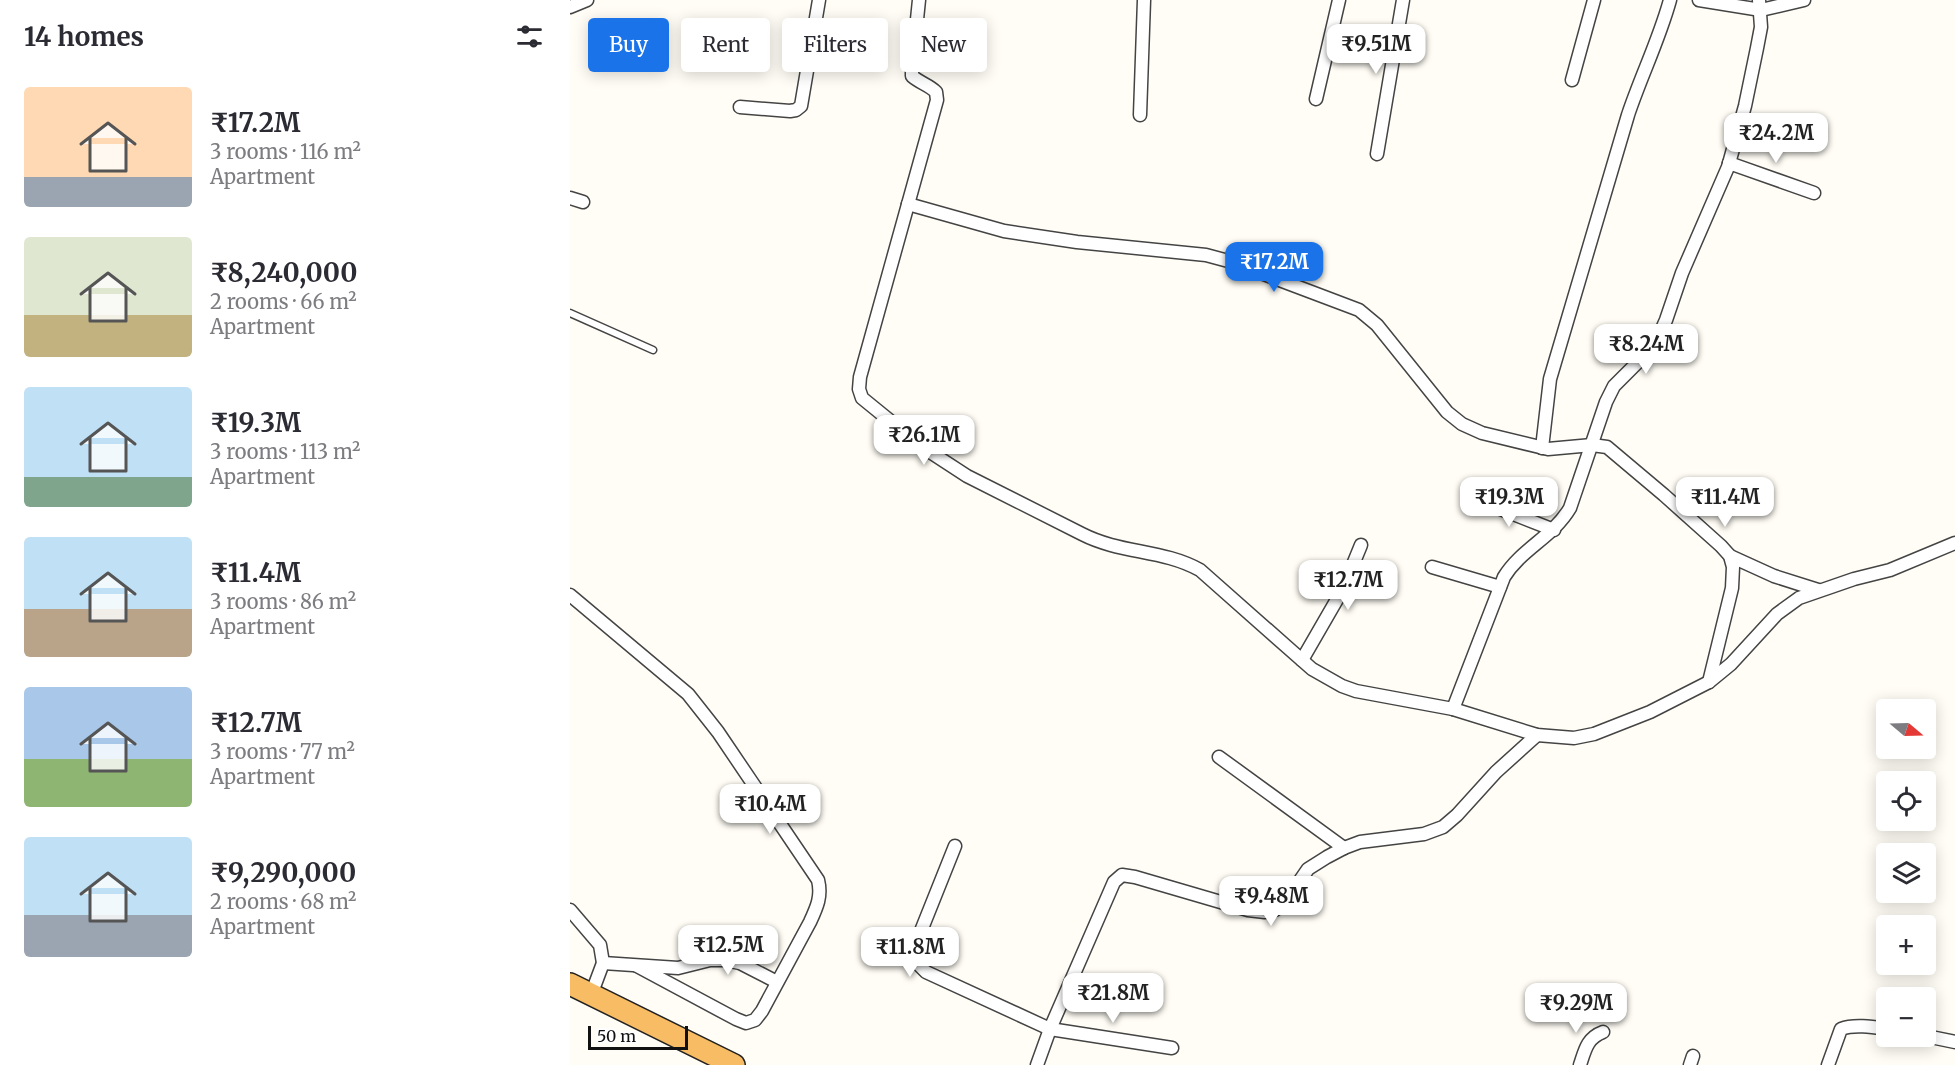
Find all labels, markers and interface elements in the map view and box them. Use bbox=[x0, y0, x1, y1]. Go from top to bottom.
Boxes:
chip: Buy bbox=[588, 18, 669, 72]
chip: Rent bbox=[681, 18, 770, 72]
chip: Filters bbox=[782, 18, 888, 72]
chip: New bbox=[900, 18, 987, 72]
text: 14 homes bbox=[24, 20, 144, 53]
icon: filters bbox=[513, 20, 546, 53]
pin: ₹9.51M bbox=[1327, 24, 1425, 75]
text: ₹9.51M bbox=[1341, 31, 1411, 56]
text: ₹17.2M bbox=[210, 106, 300, 139]
icon: home bbox=[72, 111, 144, 183]
pin: ₹24.2M bbox=[1727, 113, 1825, 164]
text: ₹24.2M bbox=[1738, 120, 1814, 145]
text: 3 rooms · 116 m² bbox=[210, 139, 361, 164]
text: Apartment bbox=[210, 164, 315, 189]
pin: ₹17.2M bbox=[1225, 242, 1323, 293]
text: ₹17.2M bbox=[1239, 249, 1309, 274]
text: ₹8,240,000 bbox=[210, 256, 357, 289]
icon: home bbox=[72, 261, 144, 333]
text: 2 rooms · 66 m² bbox=[210, 289, 357, 314]
text: Apartment bbox=[210, 314, 315, 339]
pin: ₹8.24M bbox=[1597, 324, 1695, 375]
text: ₹8.24M bbox=[1608, 331, 1684, 356]
text: ₹19.3M bbox=[210, 406, 301, 439]
icon: home bbox=[72, 411, 144, 483]
pin: ₹26.1M bbox=[875, 415, 973, 466]
text: ₹26.1M bbox=[888, 422, 960, 447]
text: 3 rooms · 113 m² bbox=[210, 439, 360, 464]
text: Apartment bbox=[210, 464, 315, 489]
pin: ₹19.3M bbox=[1460, 477, 1558, 528]
pin: ₹11.4M bbox=[1676, 477, 1774, 528]
text: ₹19.3M bbox=[1474, 484, 1544, 509]
text: ₹11.4M bbox=[1690, 484, 1760, 509]
text: ₹11.4M bbox=[210, 556, 301, 589]
pin: ₹12.7M bbox=[1299, 560, 1397, 611]
icon: home bbox=[72, 561, 144, 633]
text: ₹12.7M bbox=[1313, 567, 1383, 592]
text: 3 rooms · 86 m² bbox=[210, 589, 356, 614]
text: Apartment bbox=[210, 614, 315, 639]
north arrow bbox=[1876, 699, 1936, 759]
map controls bbox=[1876, 699, 1936, 1047]
text: ₹12.7M bbox=[210, 706, 302, 739]
icon: home bbox=[72, 711, 144, 783]
text: 3 rooms · 77 m² bbox=[210, 739, 355, 764]
text: Apartment bbox=[210, 764, 315, 789]
button: locate bbox=[1876, 771, 1936, 831]
pin: ₹10.4M bbox=[721, 784, 819, 835]
text: ₹10.4M bbox=[734, 791, 806, 816]
button: layers bbox=[1876, 843, 1936, 903]
text: ₹9,290,000 bbox=[210, 856, 356, 889]
icon: home bbox=[72, 861, 144, 933]
pin: ₹9.48M bbox=[1222, 876, 1320, 927]
text: ₹9.48M bbox=[1233, 883, 1309, 908]
text: 2 rooms · 68 m² bbox=[210, 889, 357, 914]
text: Apartment bbox=[210, 914, 315, 939]
button: + bbox=[1876, 915, 1936, 975]
pin: ₹12.5M bbox=[679, 925, 777, 976]
pin: ₹11.8M bbox=[861, 927, 959, 978]
text: ₹12.5M bbox=[692, 932, 764, 957]
text: ₹11.8M bbox=[875, 934, 945, 959]
pin: ₹21.8M bbox=[1064, 973, 1162, 1024]
text: ₹21.8M bbox=[1077, 980, 1149, 1005]
pin: ₹9.29M bbox=[1527, 983, 1625, 1034]
button: − bbox=[1876, 987, 1936, 1047]
text: ₹9.29M bbox=[1539, 990, 1613, 1015]
scale bar bbox=[588, 1023, 688, 1050]
text: 50 m bbox=[597, 1026, 636, 1046]

